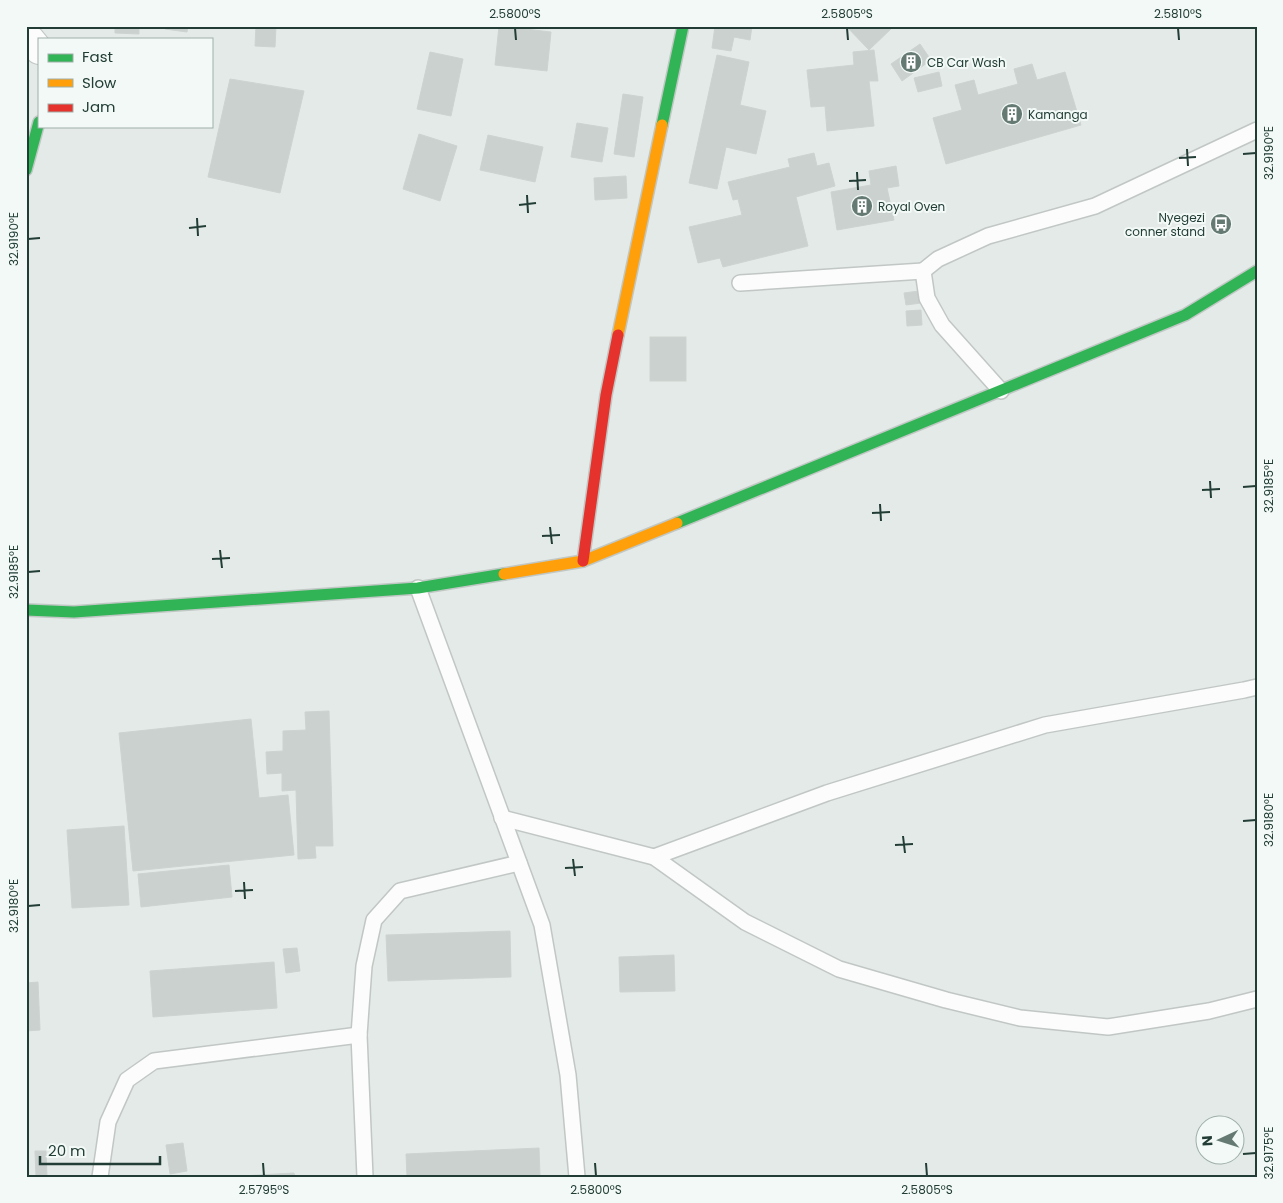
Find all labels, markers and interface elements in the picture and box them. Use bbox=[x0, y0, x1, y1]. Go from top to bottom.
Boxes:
text: 2.5800°S bbox=[489, 5, 541, 22]
text: 2.5805°S bbox=[821, 5, 873, 22]
text: 2.5810°S bbox=[1154, 5, 1202, 22]
legend bbox=[38, 38, 212, 128]
text: Fast bbox=[82, 46, 113, 67]
building icon: CB Car Wash bbox=[899, 50, 923, 74]
place label: CB Car Wash bbox=[927, 54, 1006, 71]
text: Slow bbox=[82, 72, 117, 93]
text: Jam bbox=[82, 96, 116, 117]
building icon: Kamanga bbox=[1000, 102, 1024, 126]
place label: Kamanga bbox=[1028, 106, 1088, 123]
text: 32.9190°E bbox=[1260, 126, 1277, 180]
building icon: Royal Oven bbox=[850, 194, 874, 218]
place label: Royal Oven bbox=[878, 198, 945, 215]
place label: Nyegezi conner stand bbox=[1125, 209, 1205, 240]
text: 32.9190°E bbox=[5, 212, 22, 266]
bus stop icon: Nyegezi conner stand bbox=[1209, 212, 1233, 236]
text: 32.9185°E bbox=[1260, 459, 1277, 513]
text: 32.9185°E bbox=[5, 545, 22, 599]
text: 32.9180°E bbox=[1260, 793, 1277, 847]
text: 32.9180°E bbox=[5, 879, 22, 933]
north arrow bbox=[1196, 1116, 1246, 1166]
text: 32.9175°E bbox=[1260, 1126, 1277, 1180]
scale bar bbox=[40, 1133, 160, 1165]
text: N bbox=[1197, 1135, 1217, 1147]
text: 20 m bbox=[48, 1140, 86, 1161]
text: 2.5795°S bbox=[239, 1181, 289, 1198]
text: 2.5800°S bbox=[570, 1181, 622, 1198]
text: 2.5805°S bbox=[901, 1181, 953, 1198]

